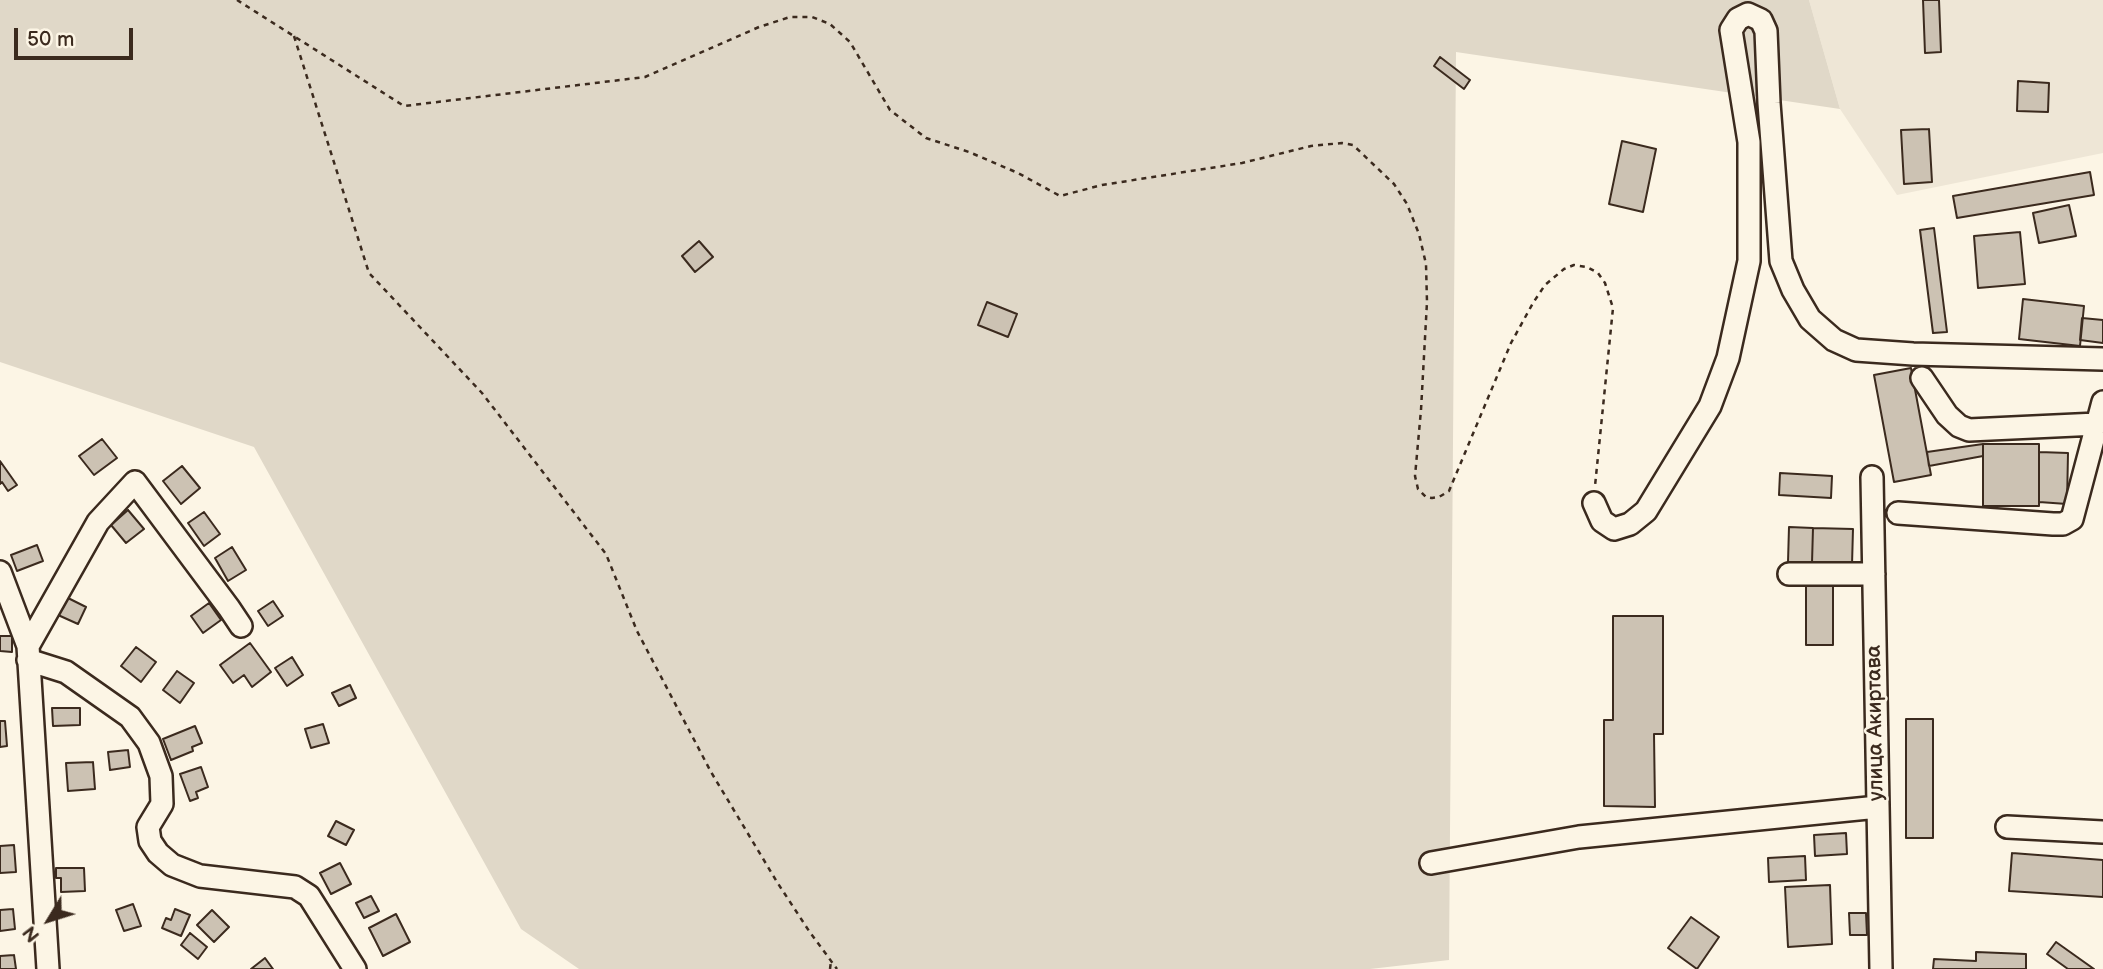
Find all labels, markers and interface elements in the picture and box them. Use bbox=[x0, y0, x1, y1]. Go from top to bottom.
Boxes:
scale bar bbox=[18, 14, 136, 58]
text: 50 m bbox=[27, 27, 74, 52]
street label: улица Акиртава bbox=[1862, 645, 1890, 801]
north arrow bbox=[14, 885, 84, 955]
text: N bbox=[19, 921, 46, 946]

